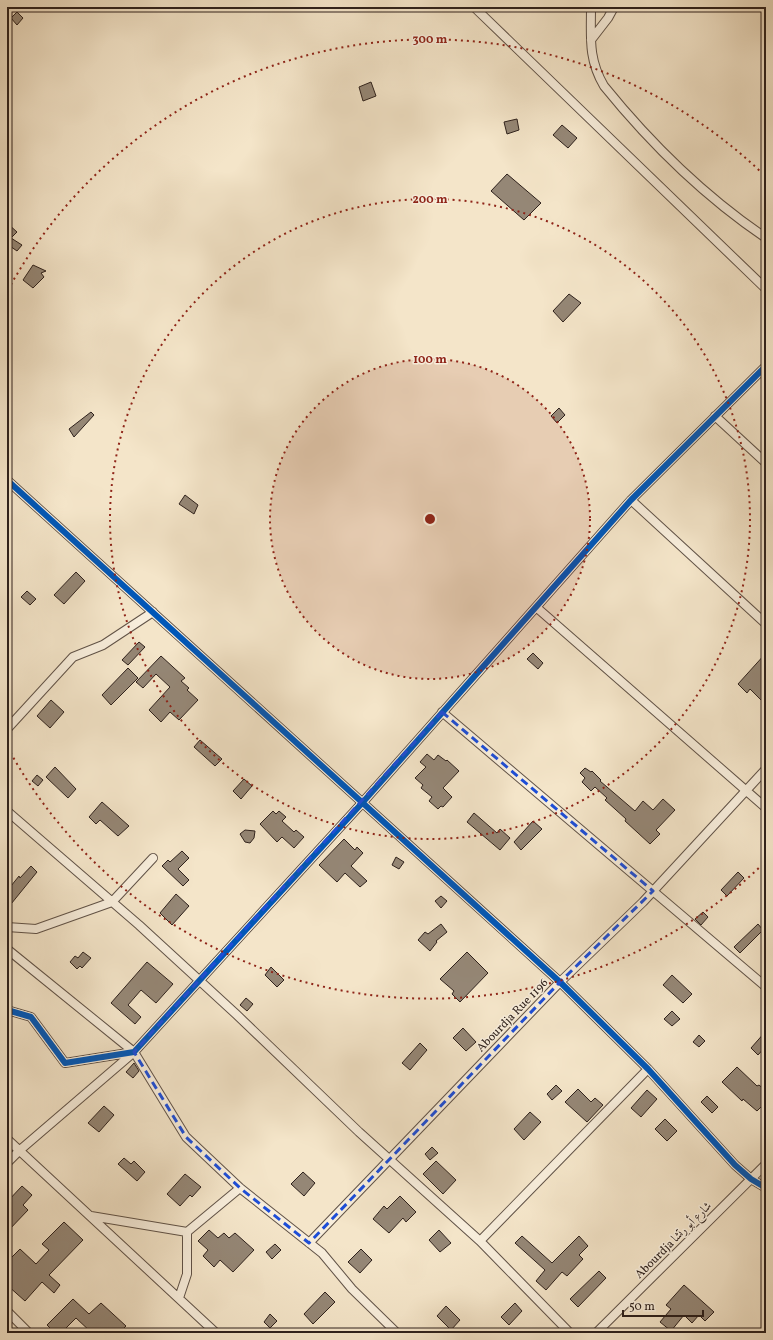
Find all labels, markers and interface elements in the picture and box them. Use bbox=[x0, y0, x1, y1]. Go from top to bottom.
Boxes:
text: 300 m bbox=[413, 32, 448, 48]
text: 200 m bbox=[412, 192, 448, 208]
text: 100 m bbox=[413, 352, 447, 368]
centre of rings bbox=[423, 512, 437, 526]
street label: Abourdja Rue 1196 bbox=[473, 975, 552, 1056]
street label: Abourdja شارع أبو رتشا bbox=[631, 1198, 717, 1284]
scale bar bbox=[623, 1292, 703, 1318]
text: 50 m bbox=[629, 1299, 655, 1315]

